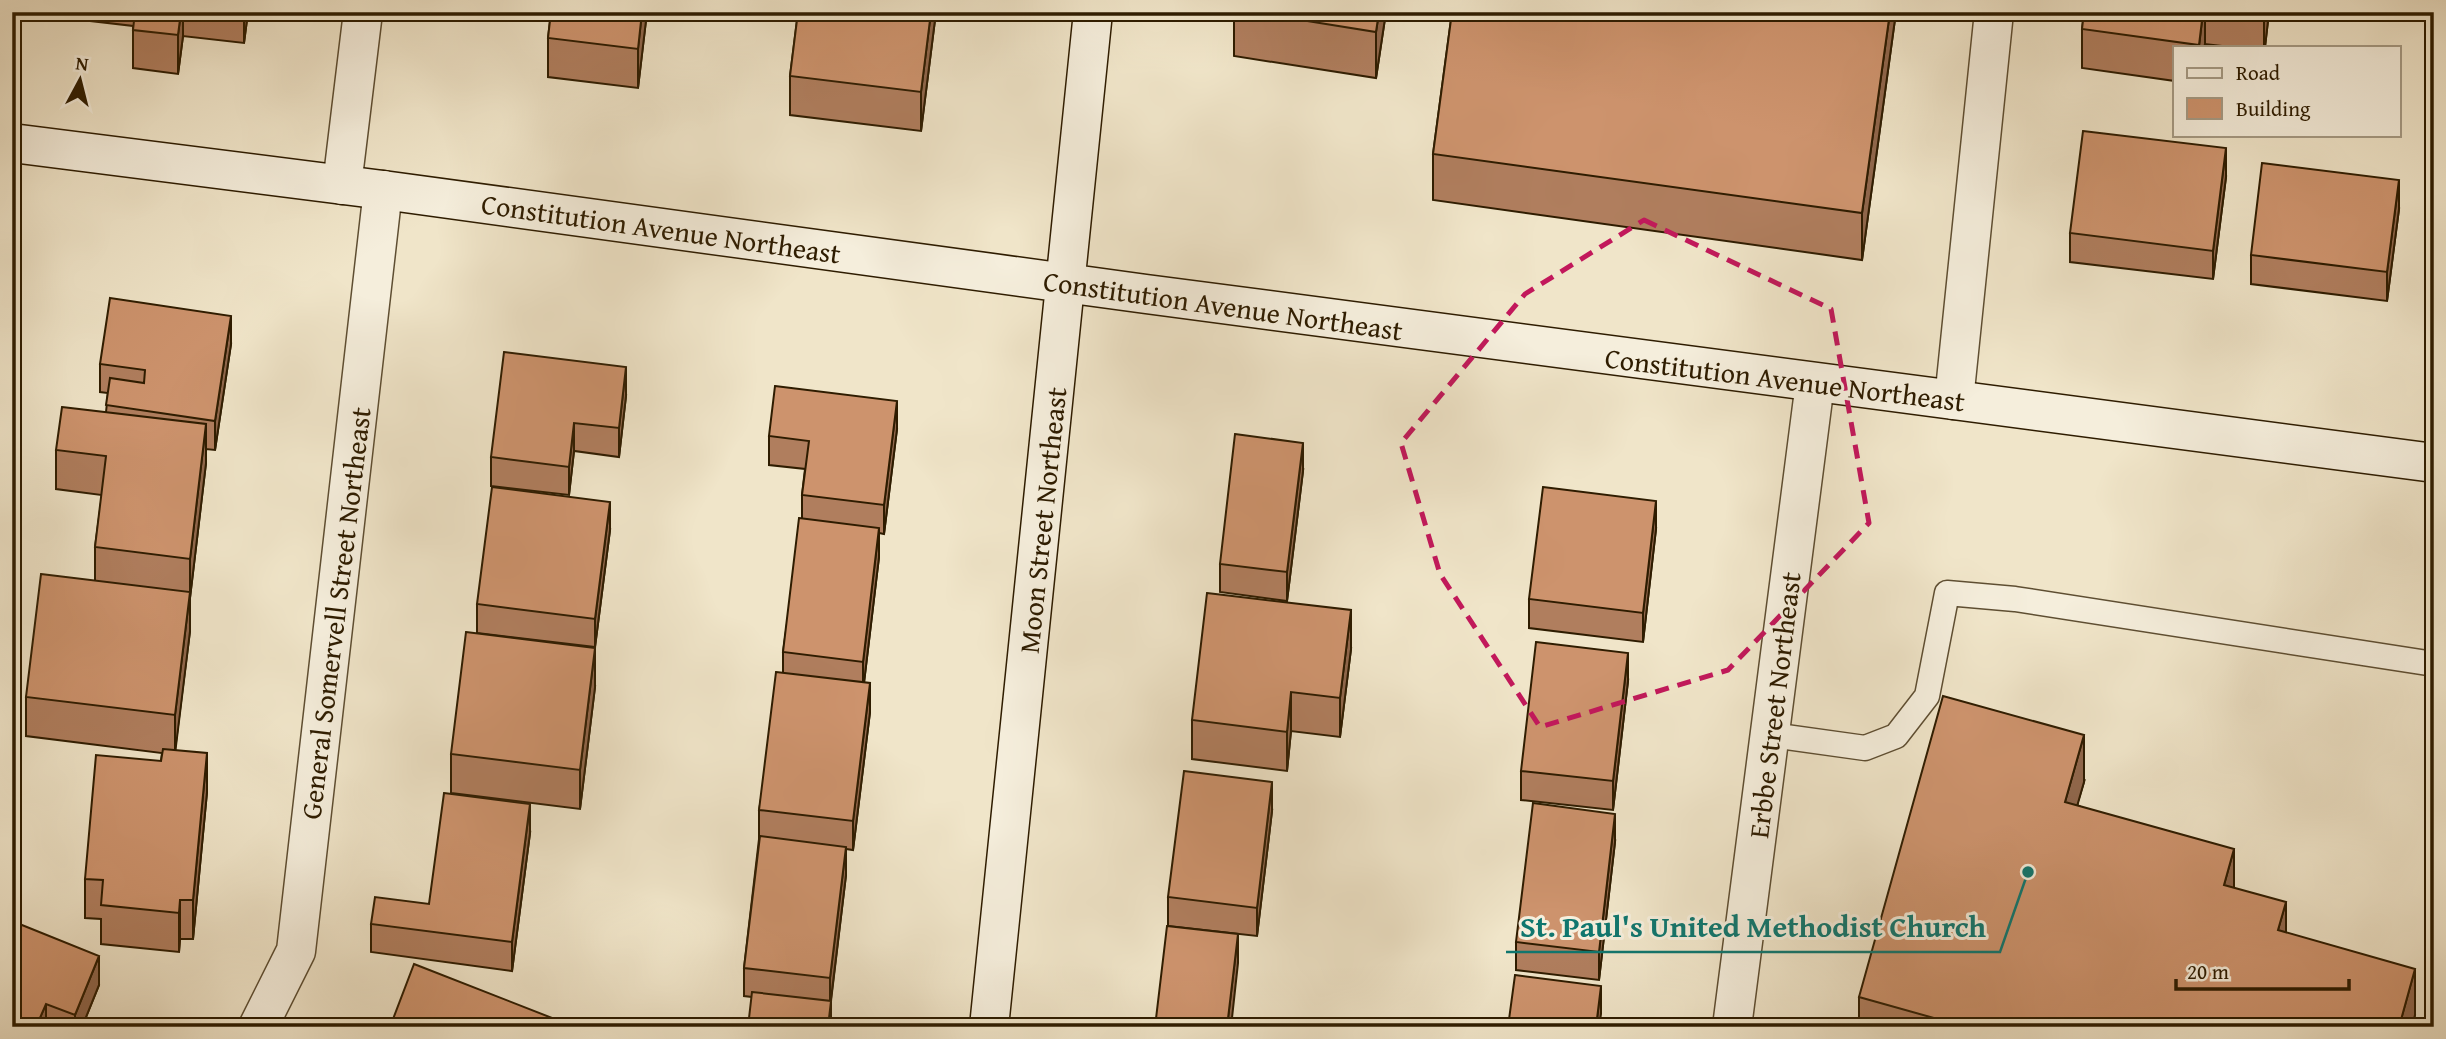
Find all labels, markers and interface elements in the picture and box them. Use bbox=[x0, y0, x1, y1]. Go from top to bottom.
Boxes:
north arrow bbox=[46, 46, 116, 116]
legend bbox=[2173, 46, 2400, 136]
text: N bbox=[74, 48, 90, 78]
text: Road bbox=[2236, 57, 2281, 88]
text: Building bbox=[2236, 93, 2311, 124]
street label: Constitution Avenue Northeast bbox=[479, 182, 843, 274]
street label: Constitution Avenue Northeast bbox=[1041, 259, 1405, 351]
street label: Constitution Avenue Northeast bbox=[1603, 337, 1967, 421]
street label: Moon Street Northeast bbox=[1008, 385, 1076, 655]
street label: General Somervell Street Northeast bbox=[289, 404, 381, 821]
street label: Erbbe Street Northeast bbox=[1737, 569, 1811, 841]
callout: St. Paul's United Methodist Church bbox=[1506, 901, 2000, 952]
text: St. Paul's United Methodist Church bbox=[1520, 904, 1986, 948]
scale bar bbox=[2176, 948, 2350, 992]
text: 20 m bbox=[2187, 956, 2229, 987]

